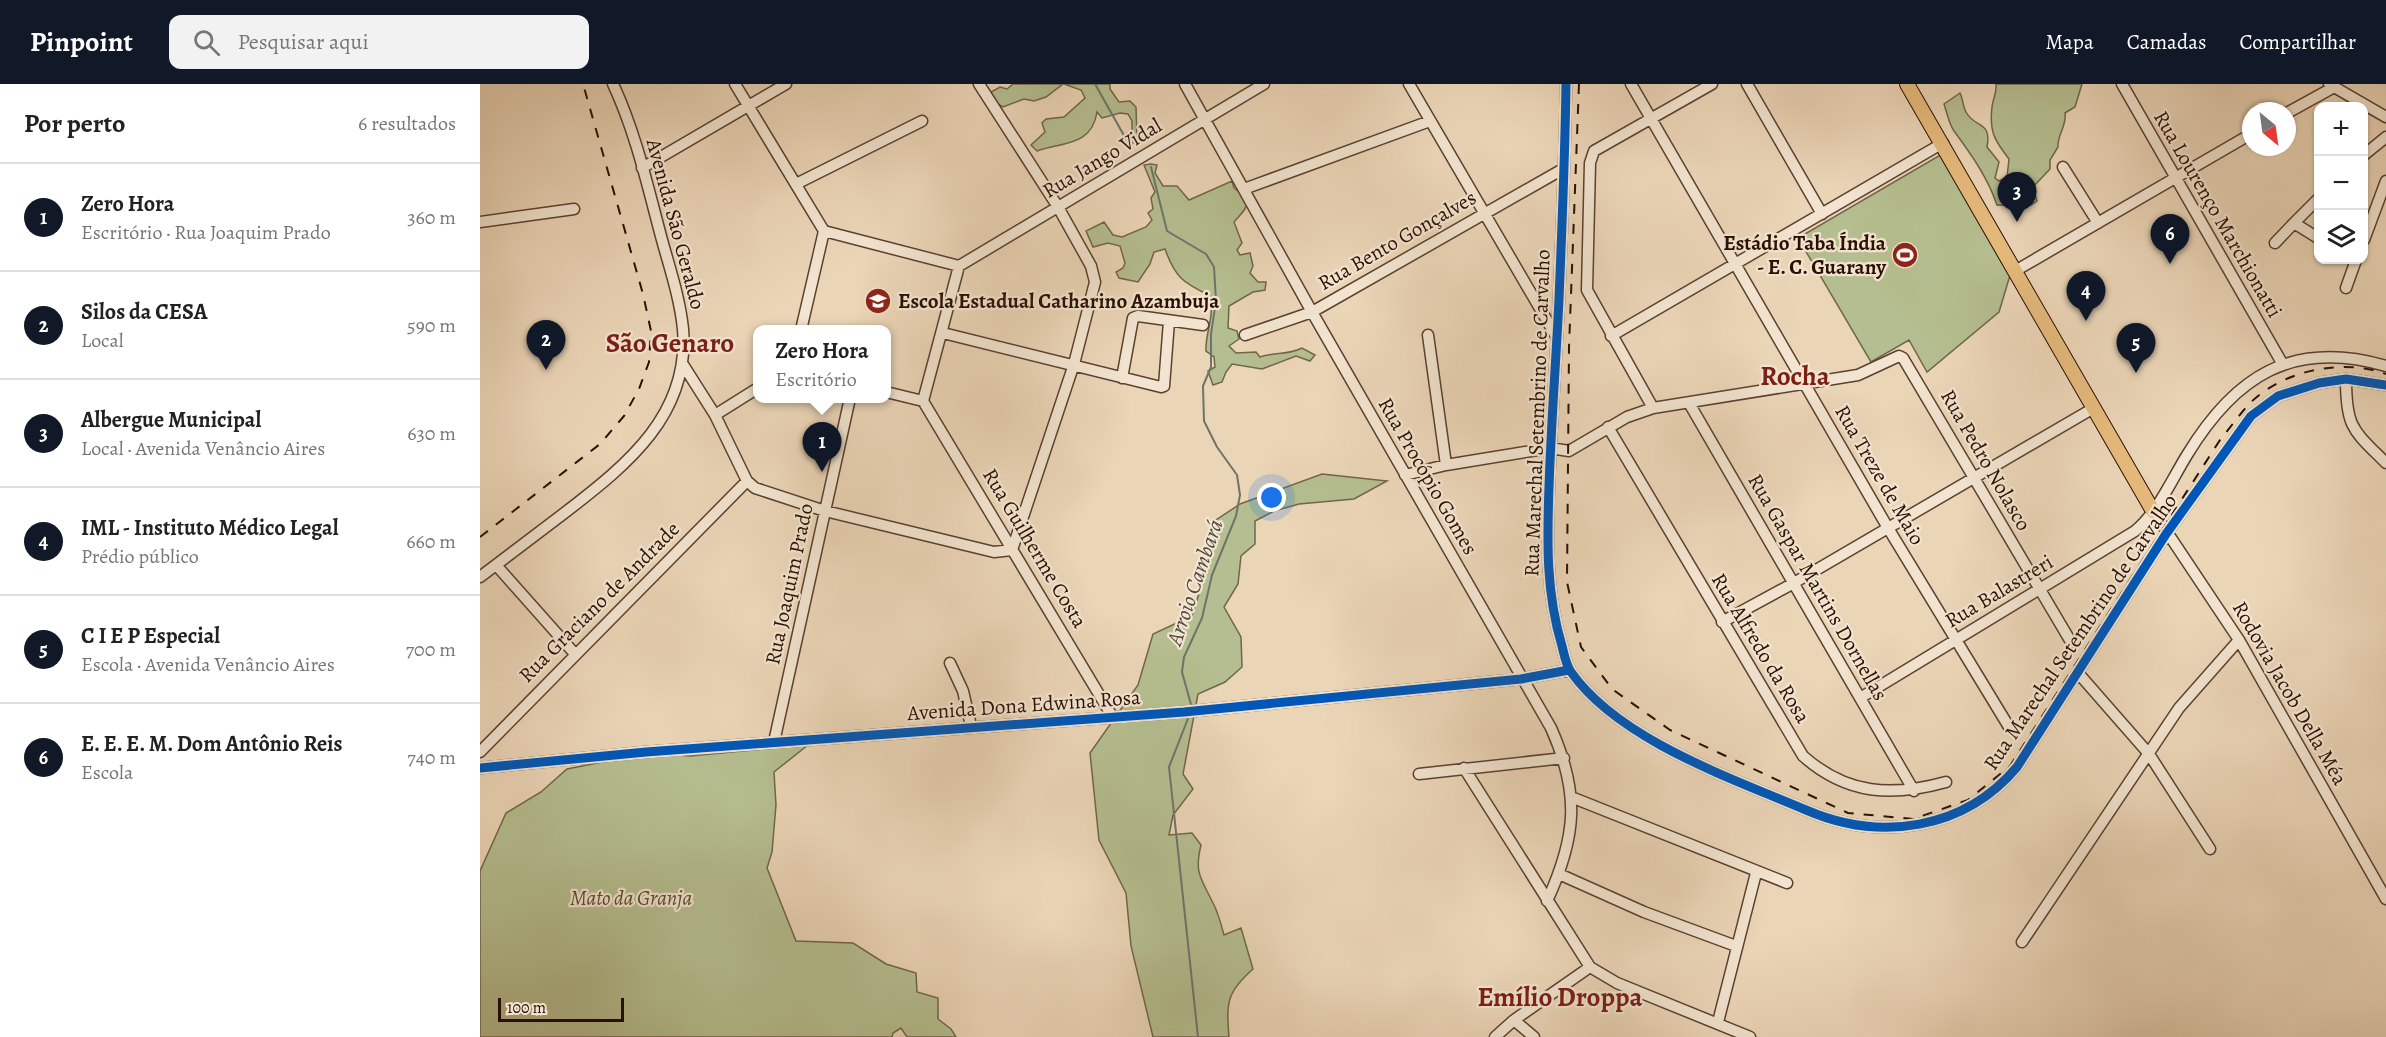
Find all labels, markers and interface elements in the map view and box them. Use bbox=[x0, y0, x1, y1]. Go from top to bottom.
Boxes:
search box bbox=[169, 15, 589, 69]
text: Pinpoint bbox=[30, 23, 133, 61]
icon: search bbox=[190, 26, 223, 59]
text: Pesquisar aqui bbox=[238, 27, 369, 57]
text: Mapa bbox=[2045, 28, 2094, 56]
text: Camadas bbox=[2127, 28, 2206, 56]
text: Compartilhar bbox=[2239, 28, 2356, 56]
north arrow bbox=[2242, 102, 2296, 156]
map controls bbox=[2314, 102, 2368, 264]
button: + bbox=[2314, 102, 2368, 156]
street label: Rua Lourenço Marchionatti bbox=[2147, 105, 2289, 323]
text: Por perto bbox=[24, 106, 125, 141]
text: 6 resultados bbox=[358, 110, 456, 137]
street label: Rua Jango Vidal bbox=[1037, 111, 1167, 205]
street label: Avenida São Geraldo bbox=[640, 135, 712, 312]
button: − bbox=[2314, 156, 2368, 210]
pin: 3 bbox=[1998, 172, 2036, 222]
street label: Rua Bento Gonçalves bbox=[1313, 183, 1481, 297]
text: Zero Hora bbox=[81, 189, 174, 219]
text: 1 bbox=[40, 204, 47, 231]
text: 360 m bbox=[407, 204, 456, 231]
button: layers bbox=[2314, 210, 2368, 264]
pin: 6 bbox=[2150, 214, 2190, 264]
text: Escritório · Rua Joaquim Prado bbox=[81, 219, 331, 246]
place label: Estádio Taba Índia - E. C. Guarany bbox=[1723, 229, 1887, 281]
sports icon: Estádio Taba Índia - E. C. Guarany bbox=[1890, 240, 1920, 270]
street label: Rua Marechal Setembrino de Carvalho bbox=[1517, 249, 1557, 577]
pin: 4 bbox=[2066, 272, 2106, 321]
school or university icon: Escola Estadual Catharino Azambuja bbox=[863, 286, 893, 316]
place label: Escola Estadual Catharino Azambuja bbox=[898, 287, 1220, 315]
text: Silos da CESA bbox=[81, 297, 208, 327]
text: 2 bbox=[39, 312, 48, 339]
text: 590 m bbox=[407, 312, 456, 339]
pin: 2 bbox=[526, 320, 566, 370]
pin: 5 bbox=[2116, 324, 2156, 373]
district label: São Genaro bbox=[606, 325, 734, 361]
popup bbox=[753, 325, 891, 403]
text: Local bbox=[81, 327, 124, 354]
text: Zero Hora bbox=[775, 336, 869, 366]
district label: Rocha bbox=[1760, 358, 1830, 394]
text: Escritório bbox=[775, 366, 857, 393]
street label: Rua Pedro Nolasco bbox=[1934, 384, 2038, 536]
street label: Rua Procópio Gomes bbox=[1372, 392, 1484, 560]
street label: Rua Treze de Maio bbox=[1829, 400, 1931, 550]
text: Albergue Municipal bbox=[81, 405, 261, 435]
text: 3 bbox=[39, 420, 48, 447]
text: 630 m bbox=[407, 420, 456, 447]
pin: 1 bbox=[802, 422, 842, 472]
text: Local · Avenida Venâncio Aires bbox=[81, 435, 325, 462]
street label: Rua Guilherme Costa bbox=[976, 463, 1094, 633]
street label: Rua Gaspar Martins Dornellas bbox=[1741, 468, 1895, 706]
your location bbox=[1257, 483, 1286, 512]
street label: Rua Marechal Setembrino de Carvalho bbox=[1977, 488, 2183, 776]
street label: Rua Joaquim Prado bbox=[758, 501, 820, 667]
text: IML - Instituto Médico Legal bbox=[81, 513, 338, 543]
street label: Rua Graciano de Andrade bbox=[512, 515, 686, 689]
water label: Arroio Cambará bbox=[1159, 515, 1230, 650]
text: 4 bbox=[39, 528, 48, 555]
text: 660 m bbox=[406, 528, 456, 555]
text: Prédio público bbox=[81, 543, 199, 570]
street label: Rua Balastreri bbox=[1940, 548, 2058, 634]
street label: Rua Alfredo da Rosa bbox=[1705, 568, 1817, 729]
street label: Rodovia Jacob Della Méa bbox=[2226, 596, 2354, 790]
text: C I E P Especial bbox=[81, 621, 220, 651]
text: 5 bbox=[39, 636, 48, 663]
text: 700 m bbox=[406, 636, 456, 663]
text: Escola · Avenida Venâncio Aires bbox=[81, 651, 335, 678]
street label: Avenida Dona Edwina Rosa bbox=[905, 683, 1142, 727]
text: E. E. E. M. Dom Antônio Reis bbox=[81, 729, 343, 759]
text: 6 bbox=[39, 744, 48, 771]
text: 740 m bbox=[407, 744, 456, 771]
text: Escola bbox=[81, 759, 133, 786]
park label: Mato da Granja bbox=[570, 884, 692, 912]
district label: Emílio Droppa bbox=[1477, 979, 1643, 1015]
scale bar bbox=[498, 995, 624, 1022]
text: 100 m bbox=[507, 997, 546, 1019]

